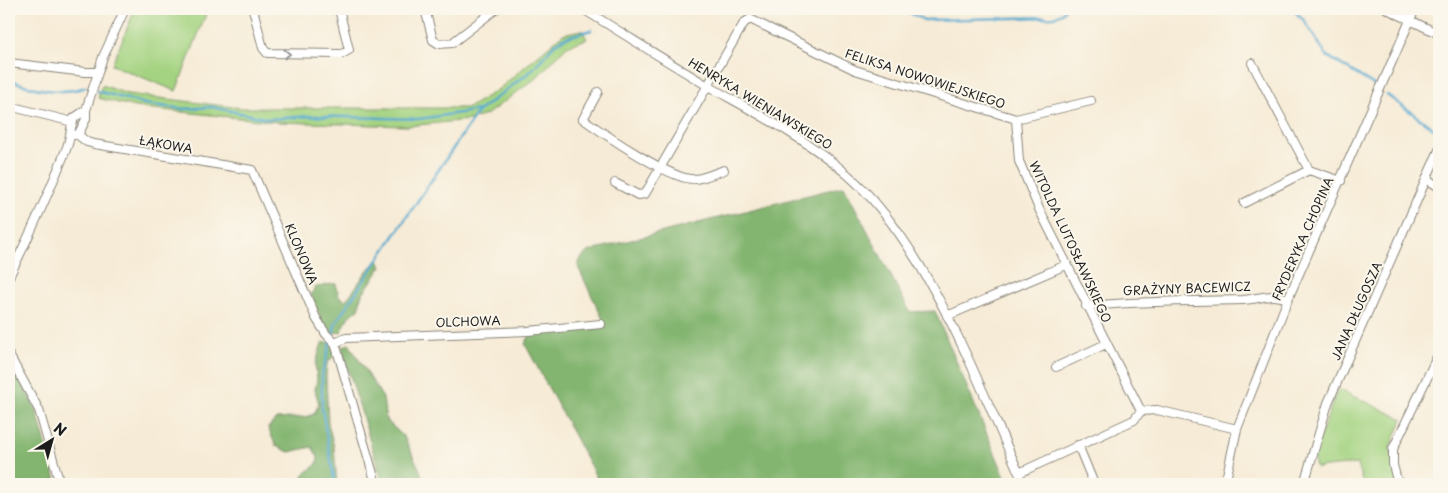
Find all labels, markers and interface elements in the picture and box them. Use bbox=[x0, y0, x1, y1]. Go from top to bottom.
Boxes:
street label: FELIKSA NOWOWIEJSKIEGO bbox=[843, 44, 1008, 112]
one-way arrow bbox=[283, 49, 291, 59]
street label: HENRYKA WIENIAWSKIEGO bbox=[685, 53, 836, 153]
street label: ŁĄKOWA bbox=[137, 130, 194, 158]
street label: WITOLDA LUTOSŁAWSKIEGO bbox=[1025, 158, 1116, 325]
street label: FRYDERYKA CHOPINA bbox=[1267, 174, 1337, 303]
street label: KLONOWA bbox=[281, 220, 323, 287]
street label: JANA DŁUGOSZA bbox=[1326, 258, 1386, 363]
street label: GRAŻYNY BACEWICZ bbox=[1123, 277, 1251, 299]
street label: OLCHOWA bbox=[435, 311, 501, 331]
north arrow bbox=[28, 416, 78, 466]
text: N bbox=[49, 417, 71, 441]

